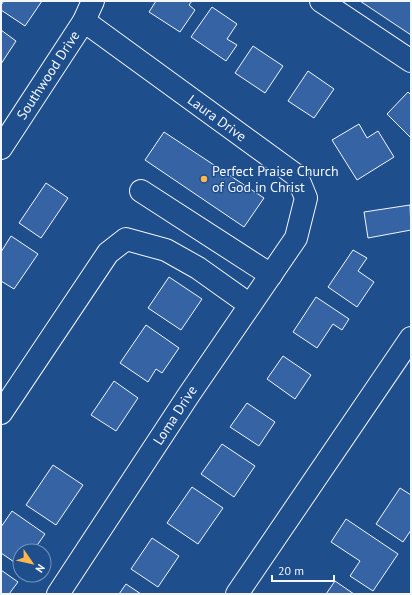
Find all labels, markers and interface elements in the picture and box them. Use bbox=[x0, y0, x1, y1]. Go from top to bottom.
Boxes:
street label: Southwood Drive bbox=[12, 27, 84, 123]
street label: Laura Drive bbox=[184, 91, 250, 145]
place label: Perfect Praise Church of God in Christ bbox=[212, 162, 339, 196]
marker: Perfect Praise Church of God in Christ bbox=[199, 174, 209, 184]
street label: Loma Drive bbox=[149, 382, 201, 448]
north arrow bbox=[12, 543, 52, 583]
scale bar bbox=[272, 557, 334, 583]
text: N bbox=[32, 562, 48, 576]
text: 20 m bbox=[278, 563, 304, 578]

